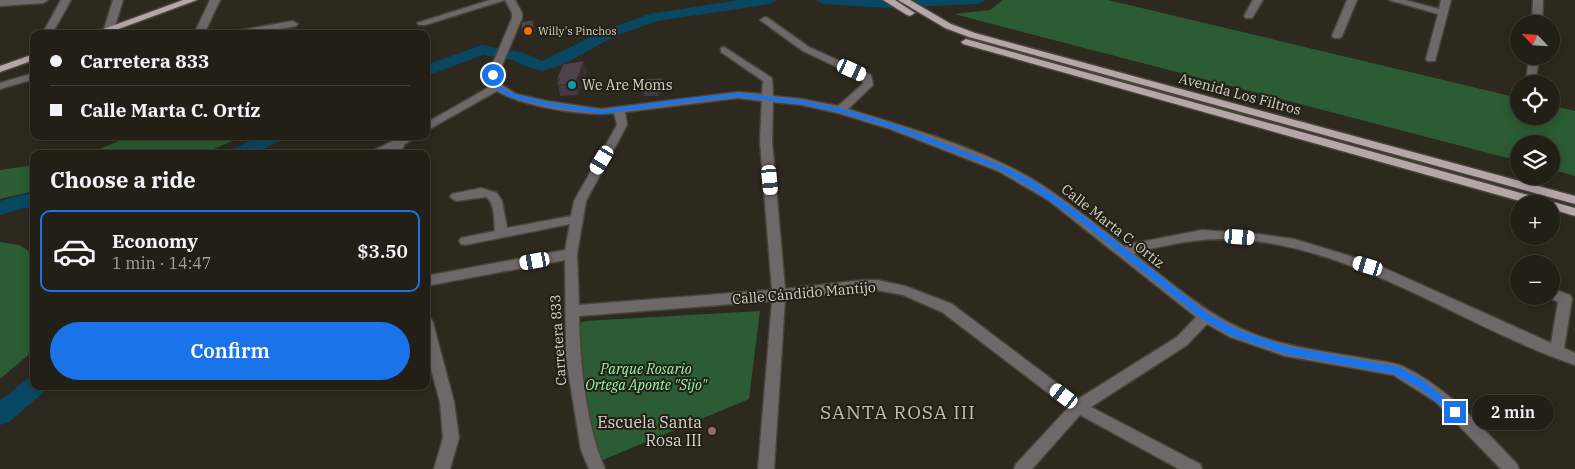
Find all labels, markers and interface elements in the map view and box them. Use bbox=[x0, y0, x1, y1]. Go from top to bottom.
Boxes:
north arrow bbox=[1510, 15, 1560, 65]
map controls bbox=[1510, 15, 1560, 305]
place label: Willy's Pinchos bbox=[538, 24, 617, 38]
marker: Willy's Pinchos bbox=[522, 25, 534, 37]
text: Carretera 833 bbox=[80, 49, 209, 73]
car bbox=[835, 57, 868, 83]
route start bbox=[482, 64, 504, 86]
street label: Avenida Los Filtros bbox=[1177, 69, 1303, 119]
button: locate bbox=[1510, 75, 1560, 125]
place label: We Are Moms bbox=[582, 76, 673, 94]
marker: We Are Moms bbox=[566, 79, 578, 91]
text: Calle Marta C. Ortíz bbox=[80, 98, 260, 122]
button: layers bbox=[1510, 135, 1560, 185]
car bbox=[587, 143, 616, 177]
car bbox=[761, 164, 778, 196]
text: Choose a ride bbox=[50, 165, 196, 194]
street label: Calle Marta C. Ortiz bbox=[1058, 180, 1168, 272]
button: + bbox=[1510, 195, 1560, 245]
car bbox=[1224, 228, 1255, 246]
icon: car bbox=[52, 229, 97, 274]
text: Economy bbox=[112, 229, 198, 253]
text: $3.50 bbox=[357, 239, 408, 263]
car bbox=[518, 251, 551, 271]
text: 1 min · 14:47 bbox=[112, 253, 211, 273]
car bbox=[1351, 254, 1384, 278]
button: − bbox=[1510, 255, 1560, 305]
street label: Calle Cándido Mantijo bbox=[731, 278, 877, 308]
street label: Carretera 833 bbox=[546, 294, 570, 386]
button: Confirm bbox=[50, 322, 410, 380]
park label: Parque Rosario Ortega Aponte "Sijo" bbox=[585, 360, 708, 394]
car bbox=[1047, 381, 1080, 411]
callout: 2 min bbox=[1472, 394, 1555, 430]
district label: SANTA ROSA III bbox=[820, 400, 976, 424]
route end bbox=[1444, 401, 1466, 423]
text: 2 min bbox=[1491, 402, 1535, 422]
place label: Escuela Santa Rosa III bbox=[597, 412, 702, 450]
marker: Escuela Santa Rosa III bbox=[706, 425, 718, 437]

